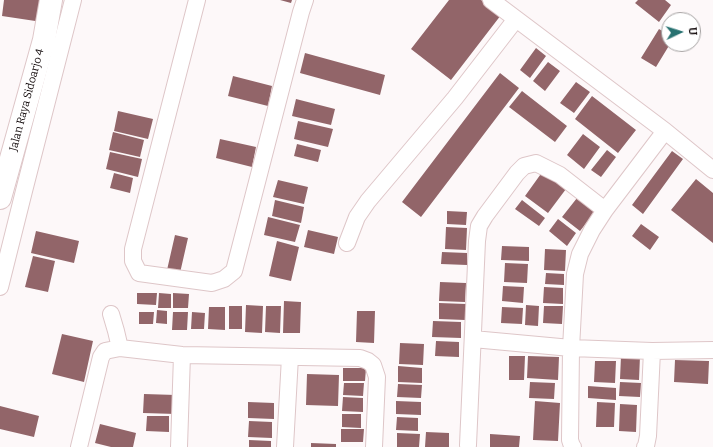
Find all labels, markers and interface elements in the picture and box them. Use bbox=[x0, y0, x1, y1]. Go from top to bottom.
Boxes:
north arrow bbox=[661, 12, 701, 52]
text: U bbox=[686, 27, 699, 36]
street label: Jalan Raya Sidoarjo 4 bbox=[7, 47, 47, 153]

